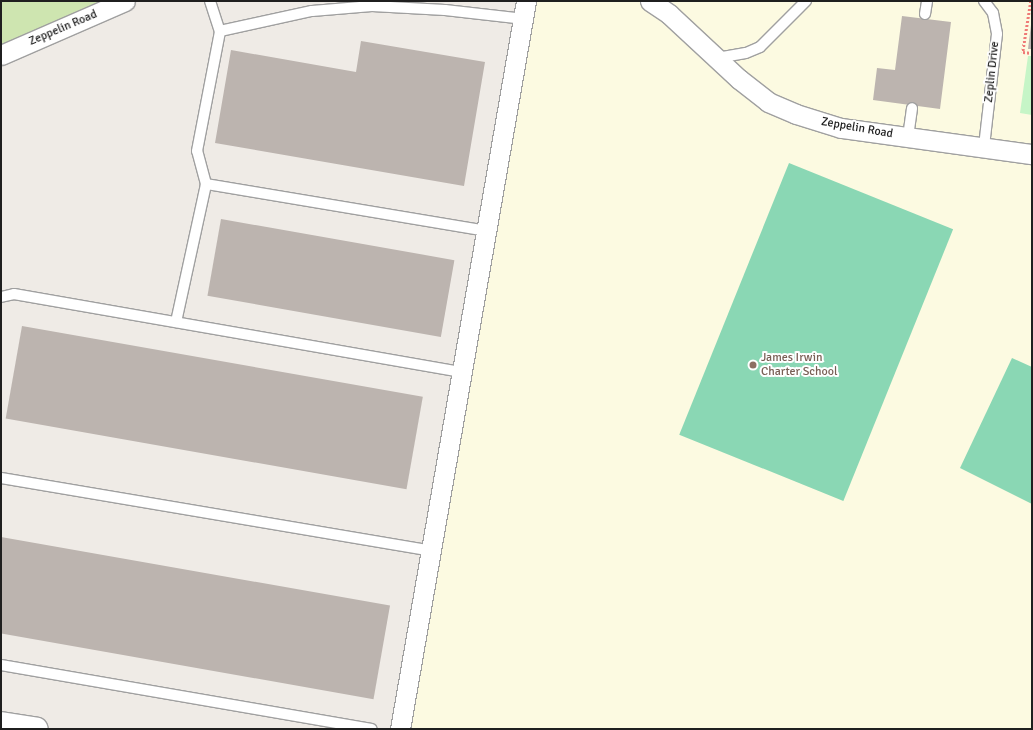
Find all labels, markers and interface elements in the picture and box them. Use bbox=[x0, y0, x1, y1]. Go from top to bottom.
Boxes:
street label: Zeppelin Road bbox=[27, 7, 99, 49]
street label: Zeplin Drive bbox=[982, 41, 1002, 103]
street label: Zeppelin Road bbox=[820, 115, 894, 141]
place label: James Irwin Charter School bbox=[761, 351, 838, 379]
marker: James Irwin Charter School bbox=[748, 360, 758, 370]

